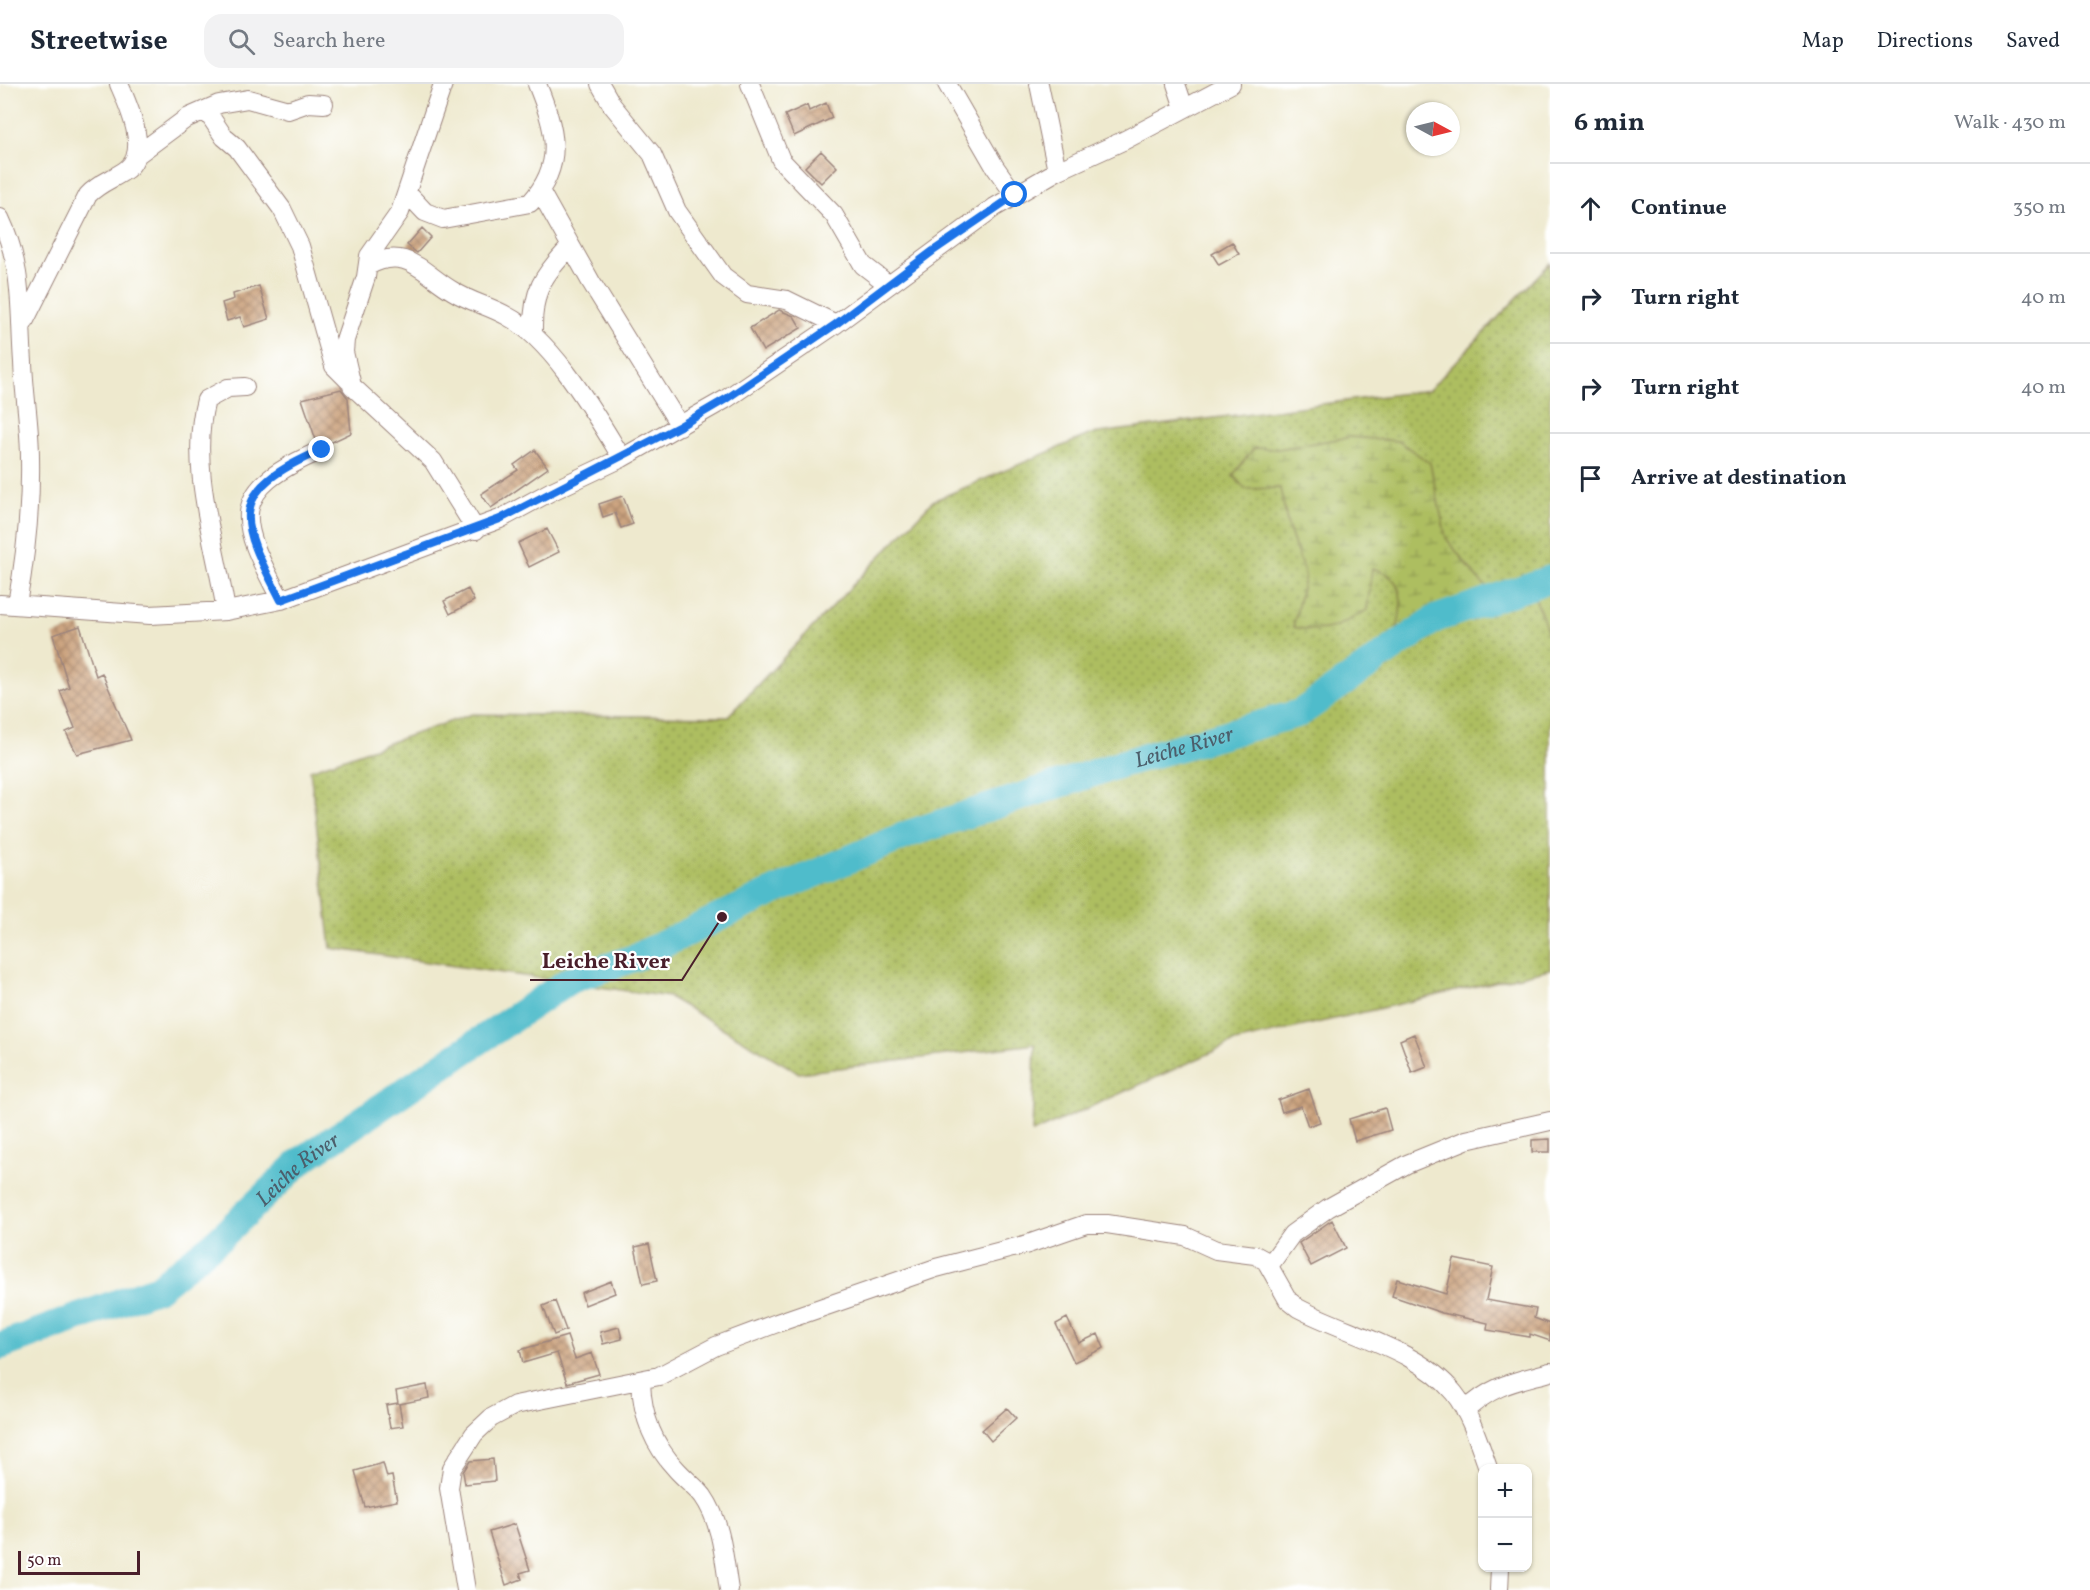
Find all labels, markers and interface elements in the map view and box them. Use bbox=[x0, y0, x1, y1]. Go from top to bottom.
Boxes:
search box bbox=[204, 14, 624, 68]
text: Streetwise bbox=[30, 22, 168, 61]
icon: search bbox=[225, 25, 258, 58]
text: Search here bbox=[273, 26, 385, 57]
text: Map bbox=[1802, 27, 1844, 56]
text: Directions bbox=[1877, 27, 1973, 56]
text: Saved bbox=[2006, 27, 2060, 56]
north arrow bbox=[1406, 102, 1460, 156]
text: 6 min bbox=[1574, 105, 1645, 141]
text: Walk · 430 m bbox=[1954, 109, 2066, 137]
route start bbox=[1001, 181, 1027, 207]
icon: ahead bbox=[1574, 192, 1607, 225]
text: Continue bbox=[1631, 193, 1727, 224]
text: 350 m bbox=[2013, 194, 2066, 222]
icon: right bbox=[1574, 282, 1607, 315]
text: Turn right bbox=[1631, 283, 1739, 314]
text: 40 m bbox=[2021, 284, 2066, 312]
icon: right bbox=[1574, 372, 1607, 405]
text: Turn right bbox=[1631, 373, 1739, 404]
text: 40 m bbox=[2021, 374, 2066, 402]
route end bbox=[308, 436, 334, 462]
icon: arrive bbox=[1574, 462, 1607, 495]
text: Arrive at destination bbox=[1631, 463, 1847, 494]
water label: Leiche River bbox=[1131, 719, 1238, 777]
callout: Leiche River bbox=[530, 940, 682, 980]
text: Leiche River bbox=[542, 947, 671, 978]
water label: Leiche River bbox=[250, 1126, 347, 1214]
map controls bbox=[1478, 1464, 1532, 1572]
button: + bbox=[1478, 1464, 1532, 1518]
button: − bbox=[1478, 1518, 1532, 1572]
scale bar bbox=[18, 1548, 140, 1576]
text: 50 m bbox=[27, 1550, 61, 1572]

